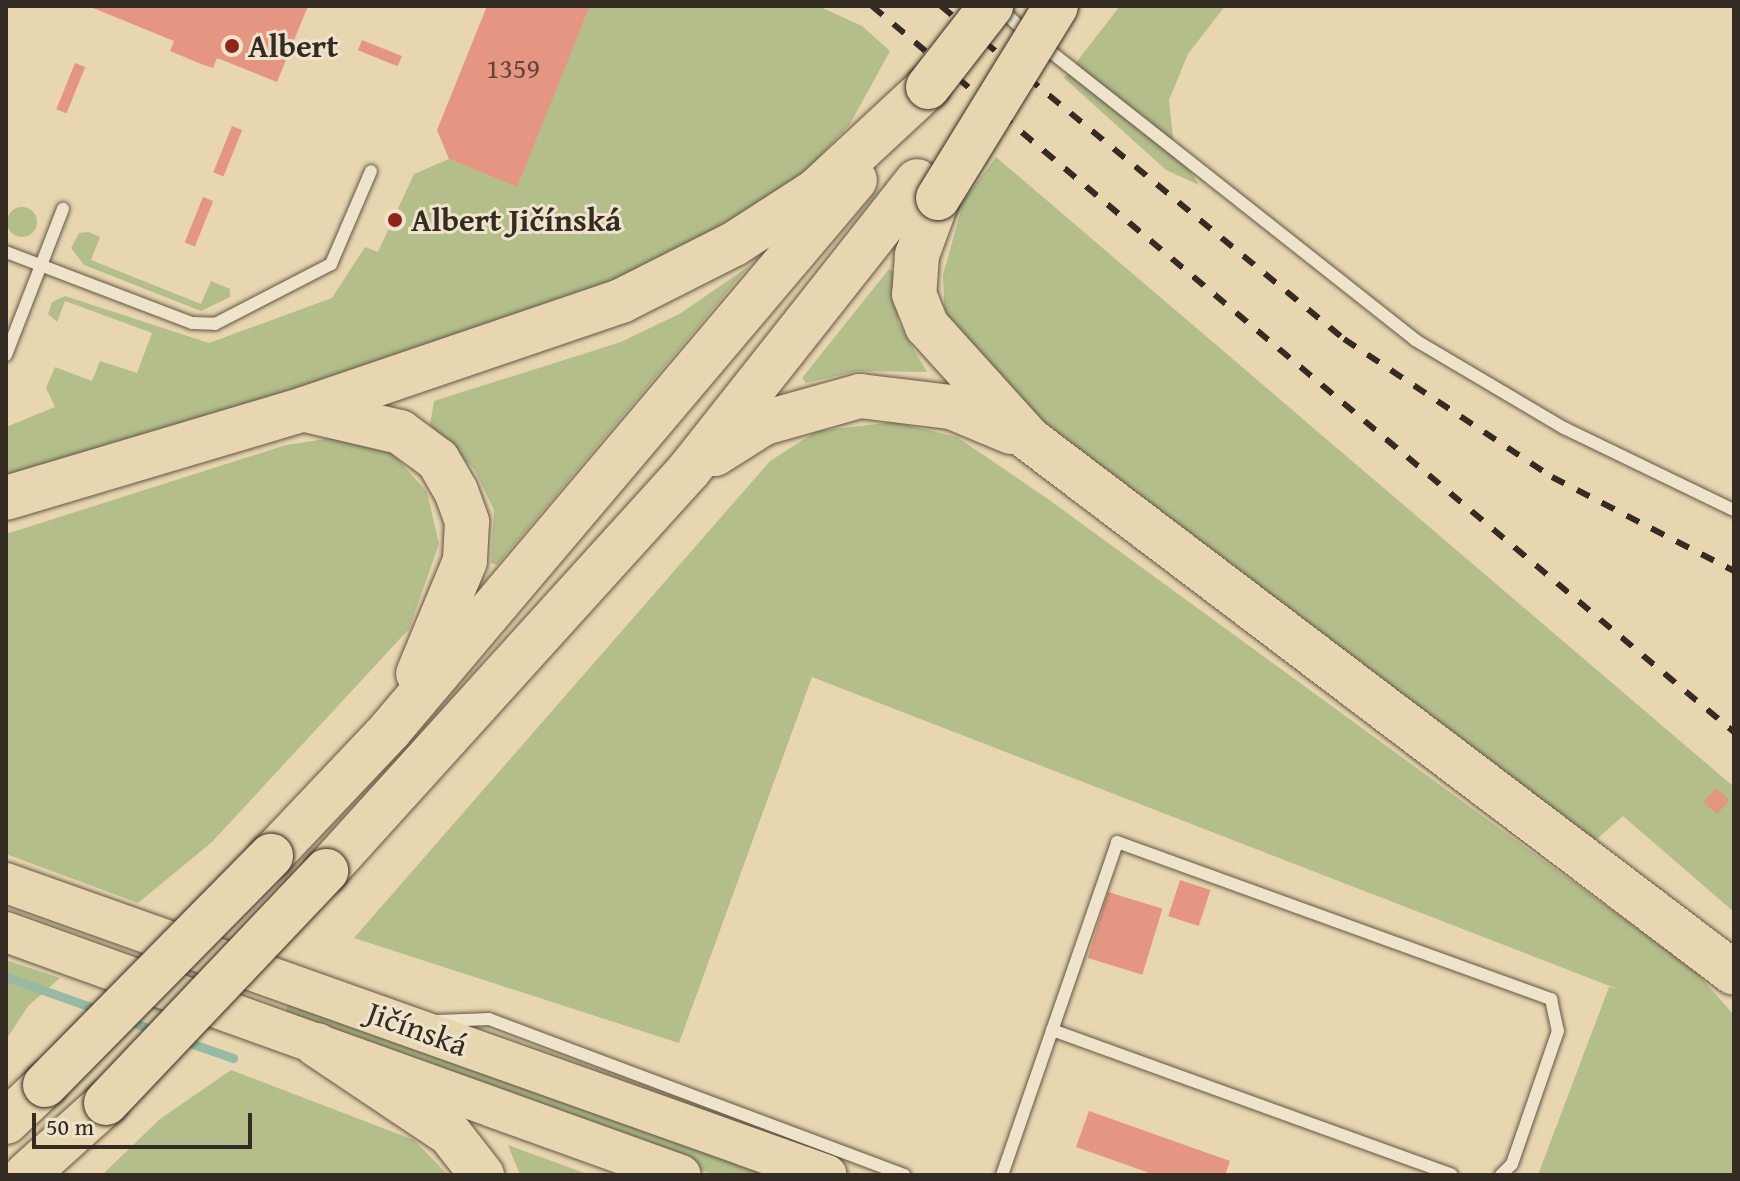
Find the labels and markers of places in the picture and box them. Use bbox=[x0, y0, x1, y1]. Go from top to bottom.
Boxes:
place label: Albert bbox=[248, 27, 338, 65]
marker: Albert bbox=[223, 37, 241, 55]
place label: Albert Jičínská bbox=[411, 201, 621, 239]
marker: Albert Jičínská bbox=[386, 211, 404, 229]

